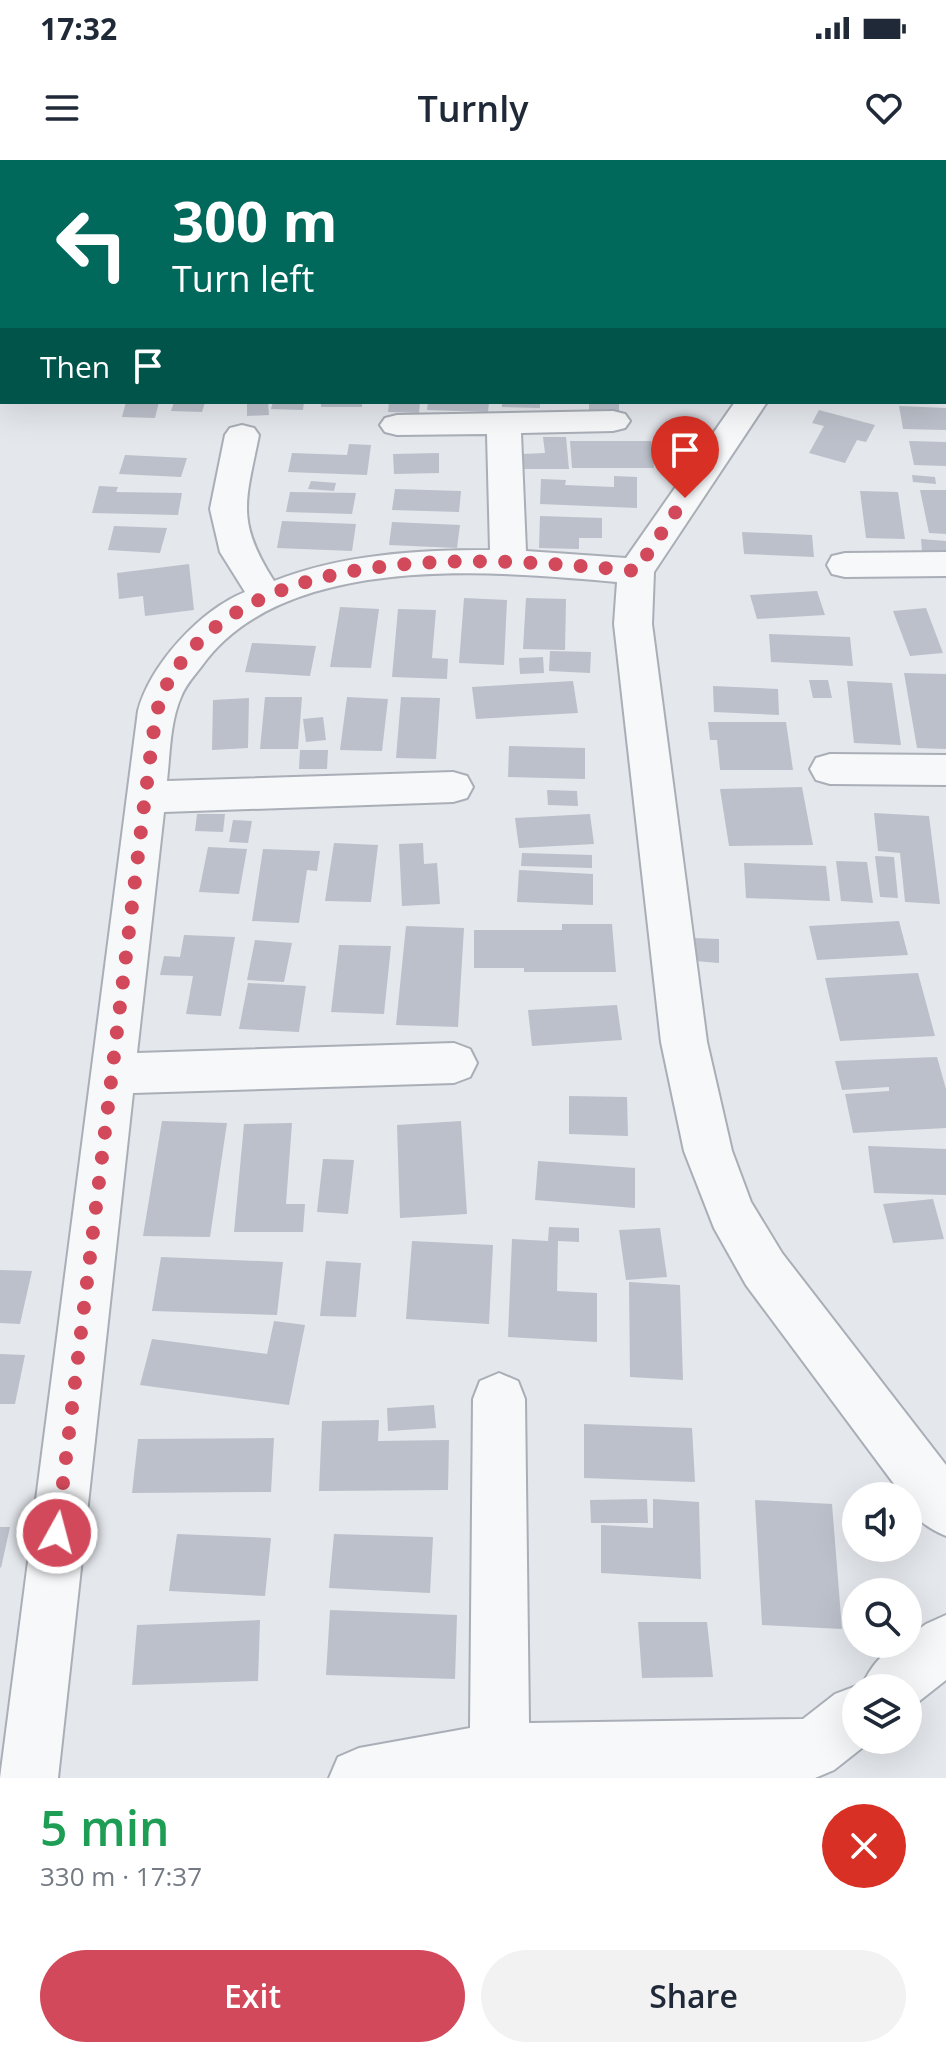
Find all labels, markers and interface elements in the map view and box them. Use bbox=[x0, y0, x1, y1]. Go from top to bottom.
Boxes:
text: 17:32 bbox=[40, 8, 117, 49]
text: Turnly bbox=[418, 84, 528, 133]
icon: menu bbox=[40, 86, 84, 130]
icon: heart bbox=[862, 86, 906, 130]
text: 300 m bbox=[172, 182, 338, 258]
icon: left bbox=[40, 192, 144, 296]
text: Turn left bbox=[172, 254, 314, 303]
icon: arrive bbox=[126, 344, 170, 388]
text: Then bbox=[40, 346, 110, 387]
pin bbox=[651, 416, 719, 498]
icon: arrive bbox=[663, 428, 707, 472]
map controls bbox=[842, 1482, 922, 1754]
button: sound bbox=[842, 1482, 922, 1562]
position arrow bbox=[15, 1491, 99, 1575]
button: search bbox=[842, 1578, 922, 1658]
button: layers bbox=[842, 1674, 922, 1754]
text: 5 min bbox=[40, 1795, 170, 1860]
button: close bbox=[822, 1804, 906, 1888]
text: 330 m · 17:37 bbox=[40, 1858, 202, 1894]
button: Exit bbox=[40, 1950, 465, 2042]
button: Share bbox=[481, 1950, 906, 2042]

